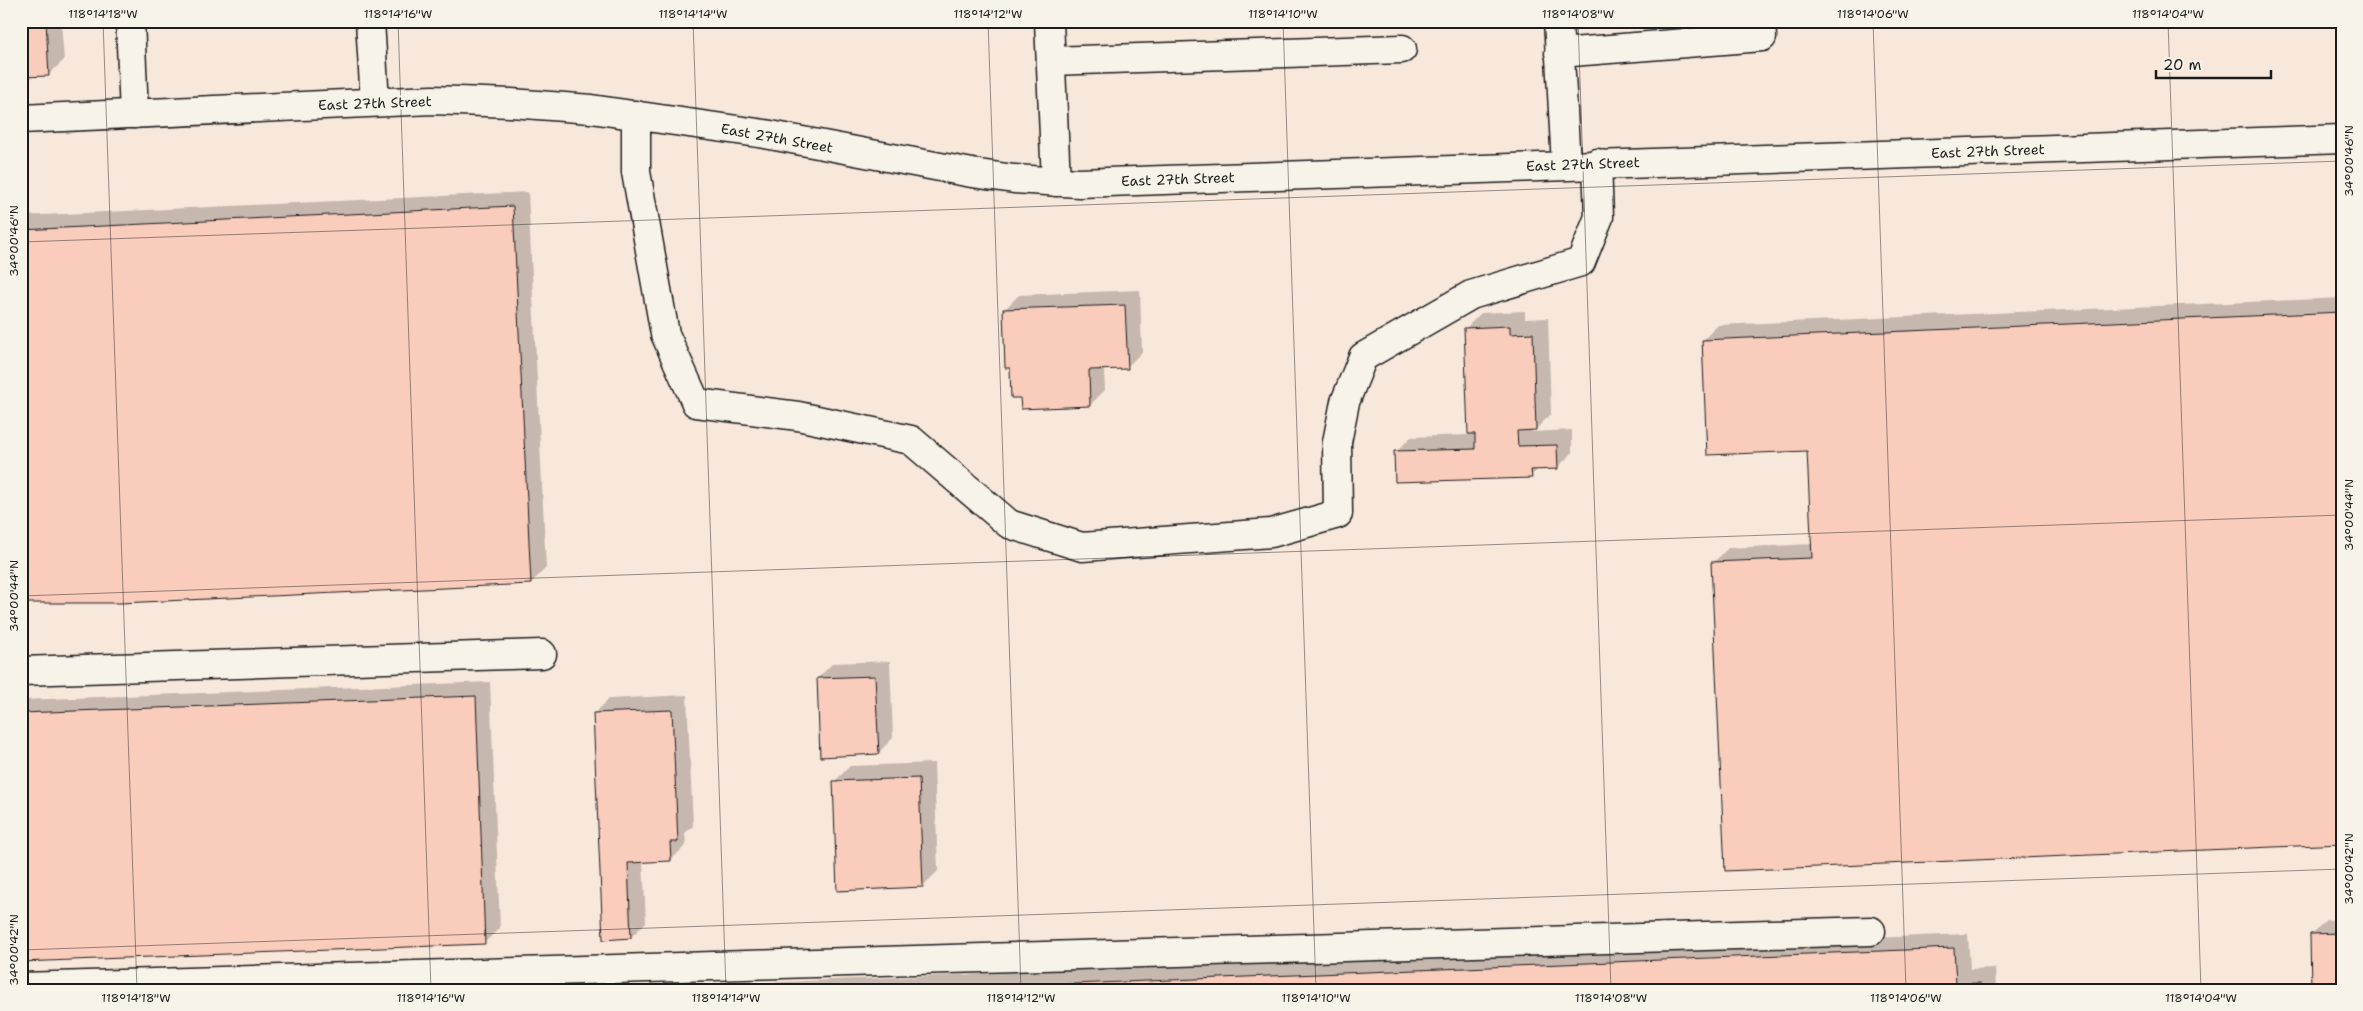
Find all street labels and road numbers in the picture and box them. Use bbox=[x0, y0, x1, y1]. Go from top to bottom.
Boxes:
street label: East 27th Street bbox=[318, 92, 432, 114]
street label: East 27th Street bbox=[719, 119, 835, 157]
street label: East 27th Street bbox=[1931, 140, 2045, 162]
street label: East 27th Street bbox=[1526, 153, 1640, 175]
street label: East 27th Street bbox=[1121, 168, 1235, 190]

